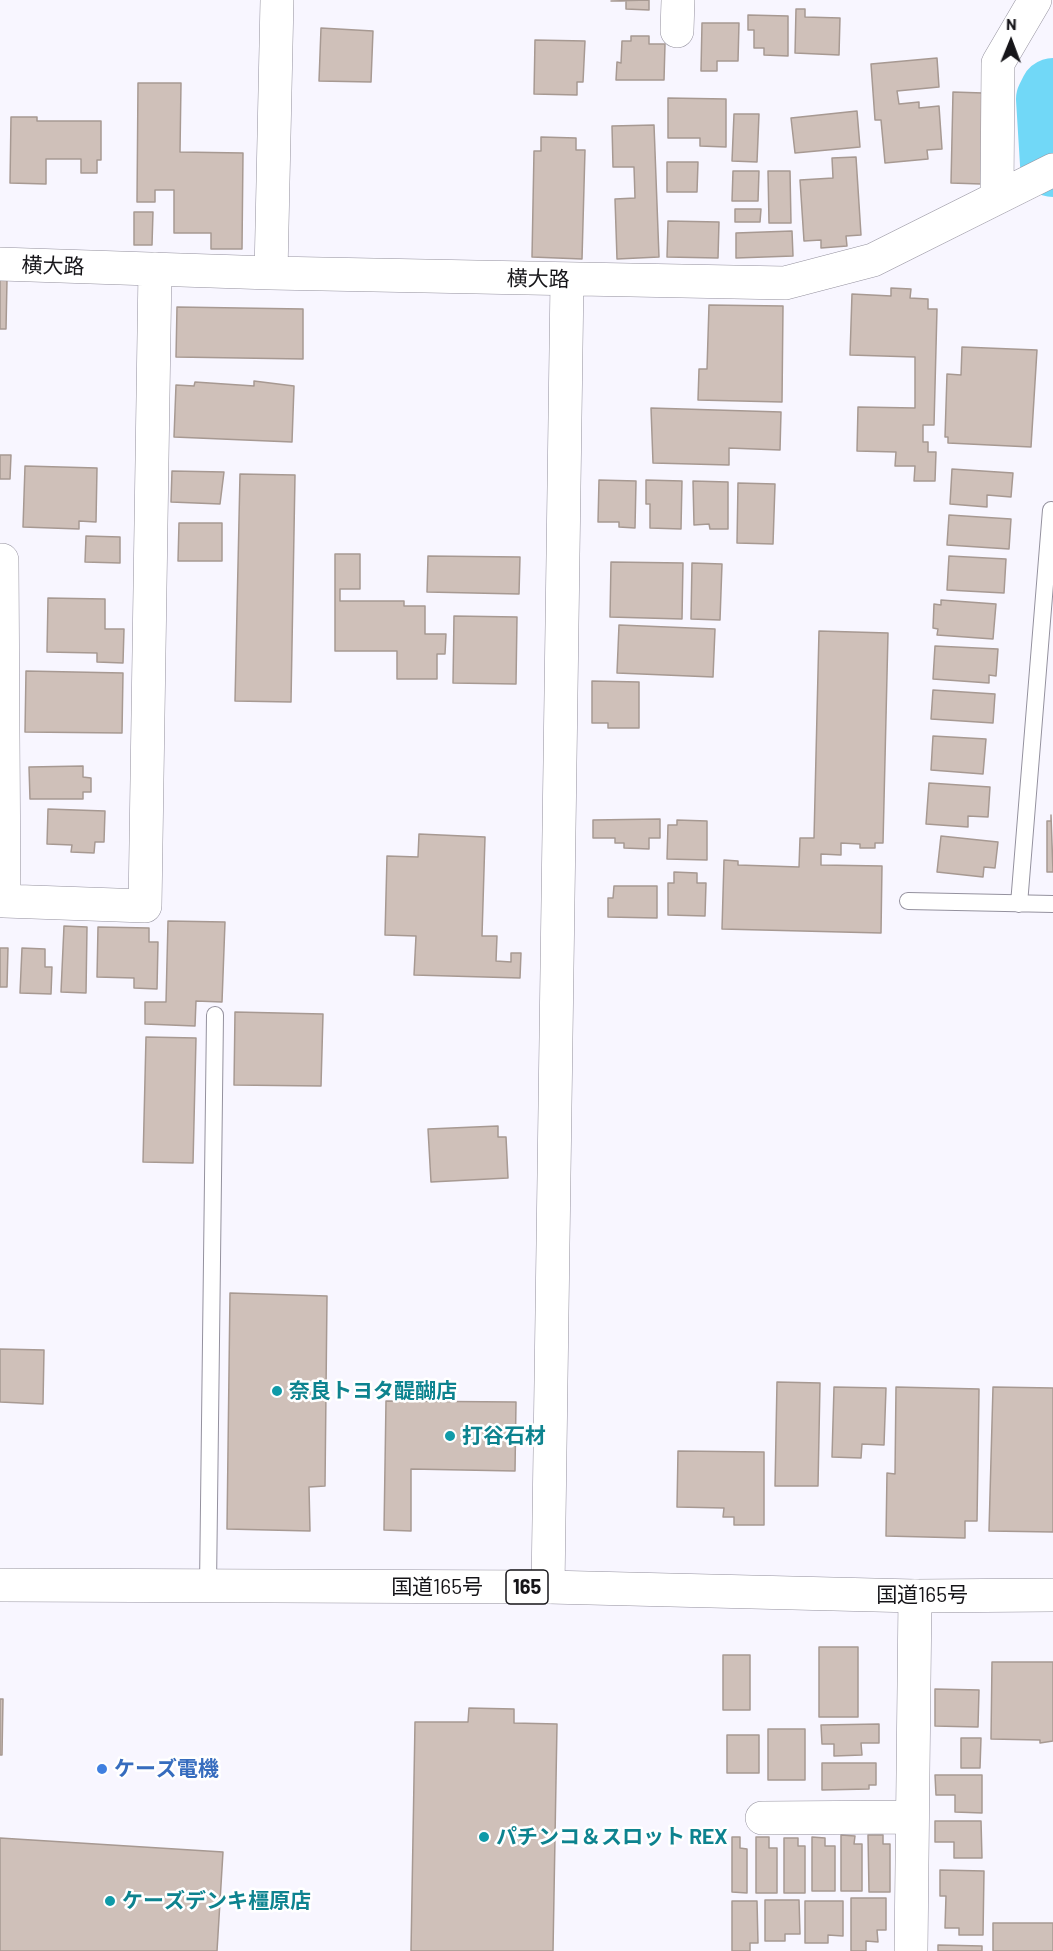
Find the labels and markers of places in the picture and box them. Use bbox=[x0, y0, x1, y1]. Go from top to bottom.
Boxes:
place label: 奈良トヨタ醍醐店 bbox=[289, 1378, 457, 1404]
marker: 奈良トヨタ醍醐店 bbox=[270, 1384, 284, 1398]
place label: 打谷石材 bbox=[462, 1423, 546, 1449]
marker: 打谷石材 bbox=[443, 1429, 457, 1443]
place label: ケーズ電機 bbox=[114, 1756, 219, 1782]
marker: ケーズ電機 bbox=[95, 1762, 109, 1776]
place label: パチンコ＆スロット REX bbox=[496, 1824, 728, 1850]
marker: パチンコ＆スロット REX bbox=[477, 1830, 491, 1844]
place label: ケーズデンキ橿原店 bbox=[122, 1888, 311, 1914]
marker: ケーズデンキ橿原店 bbox=[103, 1894, 117, 1908]

